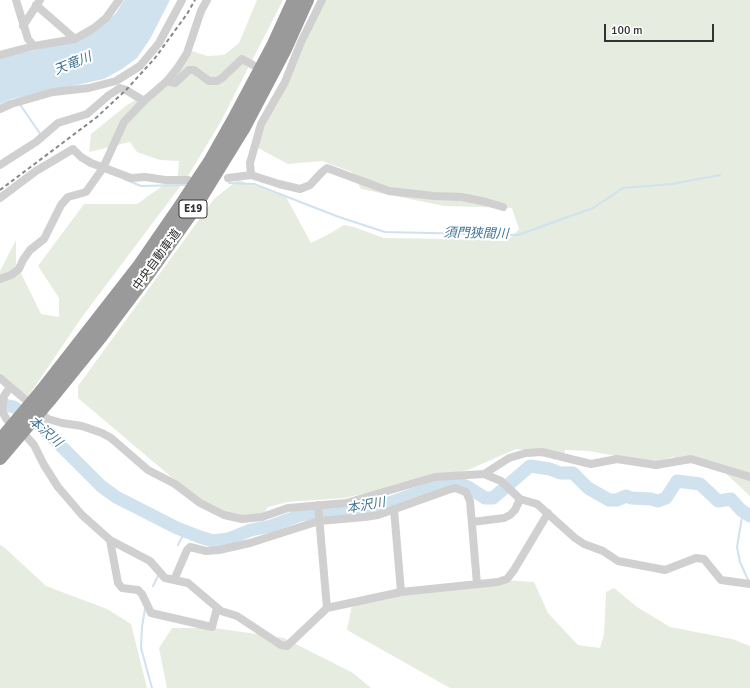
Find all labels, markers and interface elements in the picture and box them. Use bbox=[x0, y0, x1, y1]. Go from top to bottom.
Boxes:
scale bar bbox=[606, 16, 716, 42]
text: 100 m bbox=[611, 23, 643, 38]
water label: 天竜川 bbox=[52, 49, 94, 79]
road number: E19 bbox=[179, 200, 207, 218]
water label: 須門狭間川 bbox=[443, 226, 509, 242]
street label: 中央自動車道 bbox=[130, 227, 184, 293]
water label: 本沢川 bbox=[25, 413, 65, 451]
water label: 本沢川 bbox=[345, 495, 387, 517]

